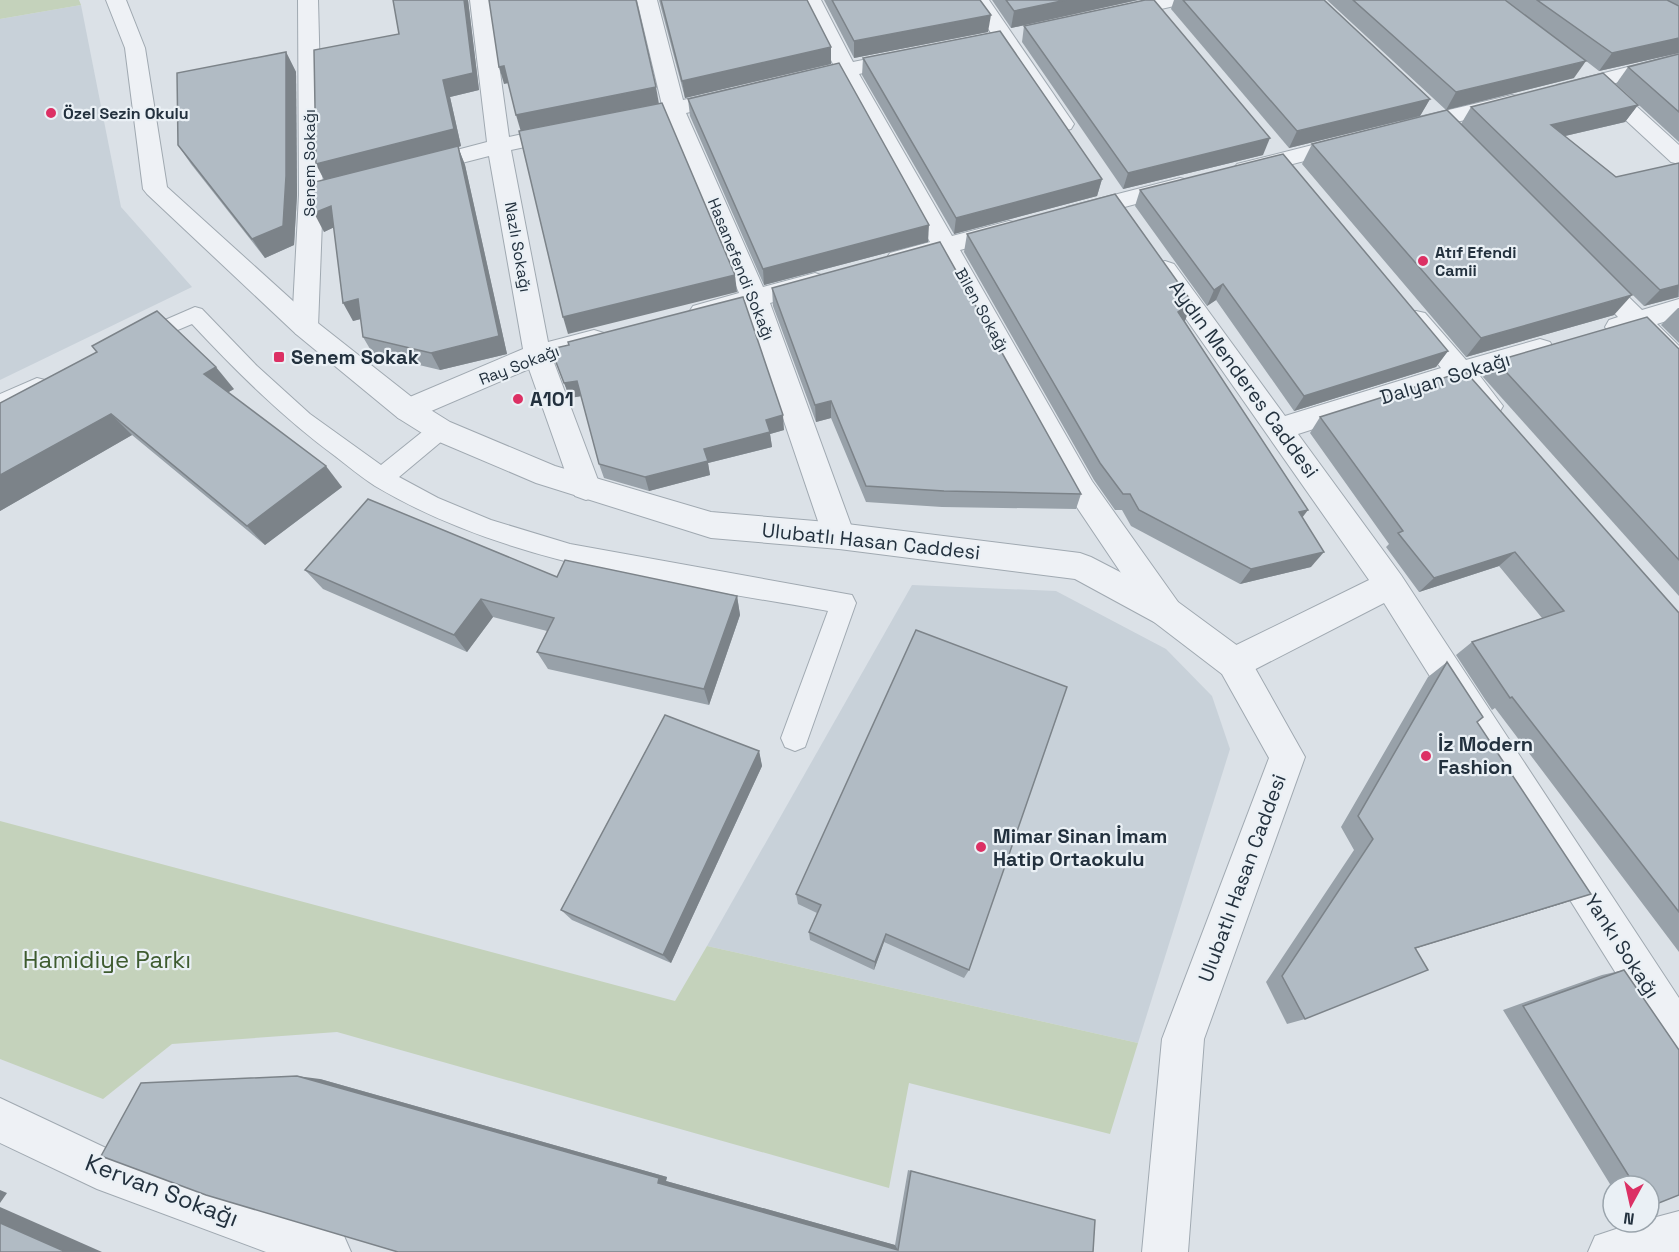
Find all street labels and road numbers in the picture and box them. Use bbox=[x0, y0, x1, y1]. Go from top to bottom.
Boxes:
street label: Senem Sokağı bbox=[299, 109, 320, 217]
street label: Hasanefendi Sokağı bbox=[703, 195, 779, 343]
street label: Nazlı Sokağı bbox=[500, 200, 536, 294]
street label: Bilen Sokağı bbox=[950, 264, 1014, 356]
street label: Aydın Menderes Caddesi bbox=[1164, 275, 1324, 483]
street label: Ray Sokağı bbox=[476, 340, 562, 390]
street label: Dalyan Sokağı bbox=[1377, 346, 1513, 410]
street label: Ulubatlı Hasan Caddesi bbox=[761, 517, 981, 565]
street label: Ulubatlı Hasan Caddesi bbox=[1192, 770, 1292, 986]
street label: Yankı Sokağı bbox=[1579, 889, 1665, 1003]
street label: Kervan Sokağı bbox=[81, 1147, 243, 1233]

